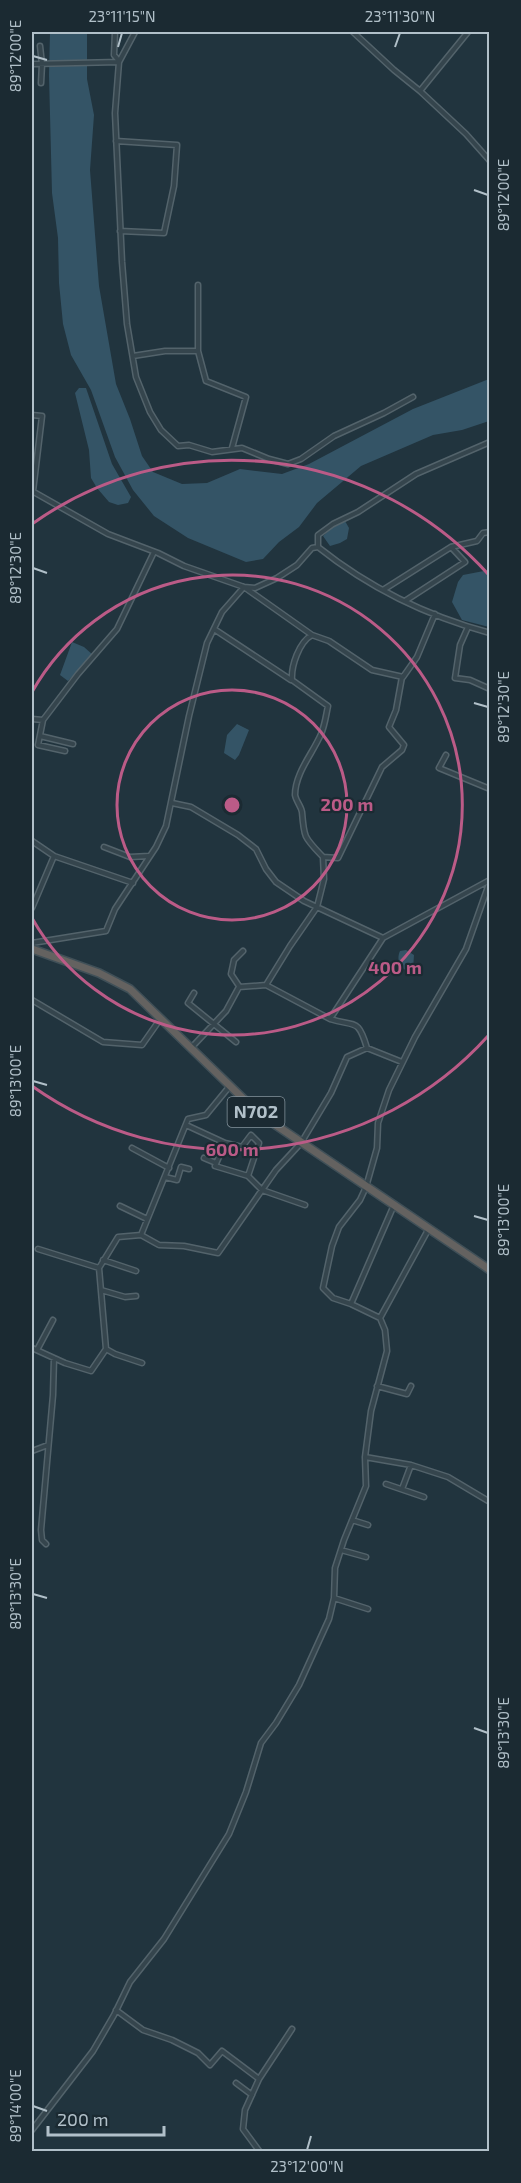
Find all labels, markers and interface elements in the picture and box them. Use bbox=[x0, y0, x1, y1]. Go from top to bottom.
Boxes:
text: 23°11'15"N bbox=[88, 7, 156, 25]
text: 23°11'30"N bbox=[365, 7, 435, 25]
text: 89°12'00"E bbox=[6, 20, 24, 92]
text: 89°12'00"E bbox=[494, 159, 512, 231]
text: 89°12'30"E bbox=[6, 532, 24, 604]
text: 89°12'30"E bbox=[494, 671, 512, 743]
text: 200 m bbox=[321, 793, 373, 815]
centre of rings bbox=[222, 795, 242, 815]
text: 400 m bbox=[368, 956, 422, 978]
text: 89°13'00"E bbox=[6, 1045, 24, 1117]
road number: N702 bbox=[228, 1097, 284, 1127]
text: 600 m bbox=[205, 1138, 259, 1160]
text: 89°13'00"E bbox=[494, 1184, 512, 1256]
text: 89°13'30"E bbox=[6, 1558, 24, 1630]
text: 89°13'30"E bbox=[494, 1697, 512, 1769]
text: 89°14'00"E bbox=[6, 2069, 24, 2143]
scale bar bbox=[48, 2099, 164, 2137]
text: 200 m bbox=[57, 2108, 109, 2130]
text: 23°12'00"N bbox=[270, 2157, 344, 2175]

